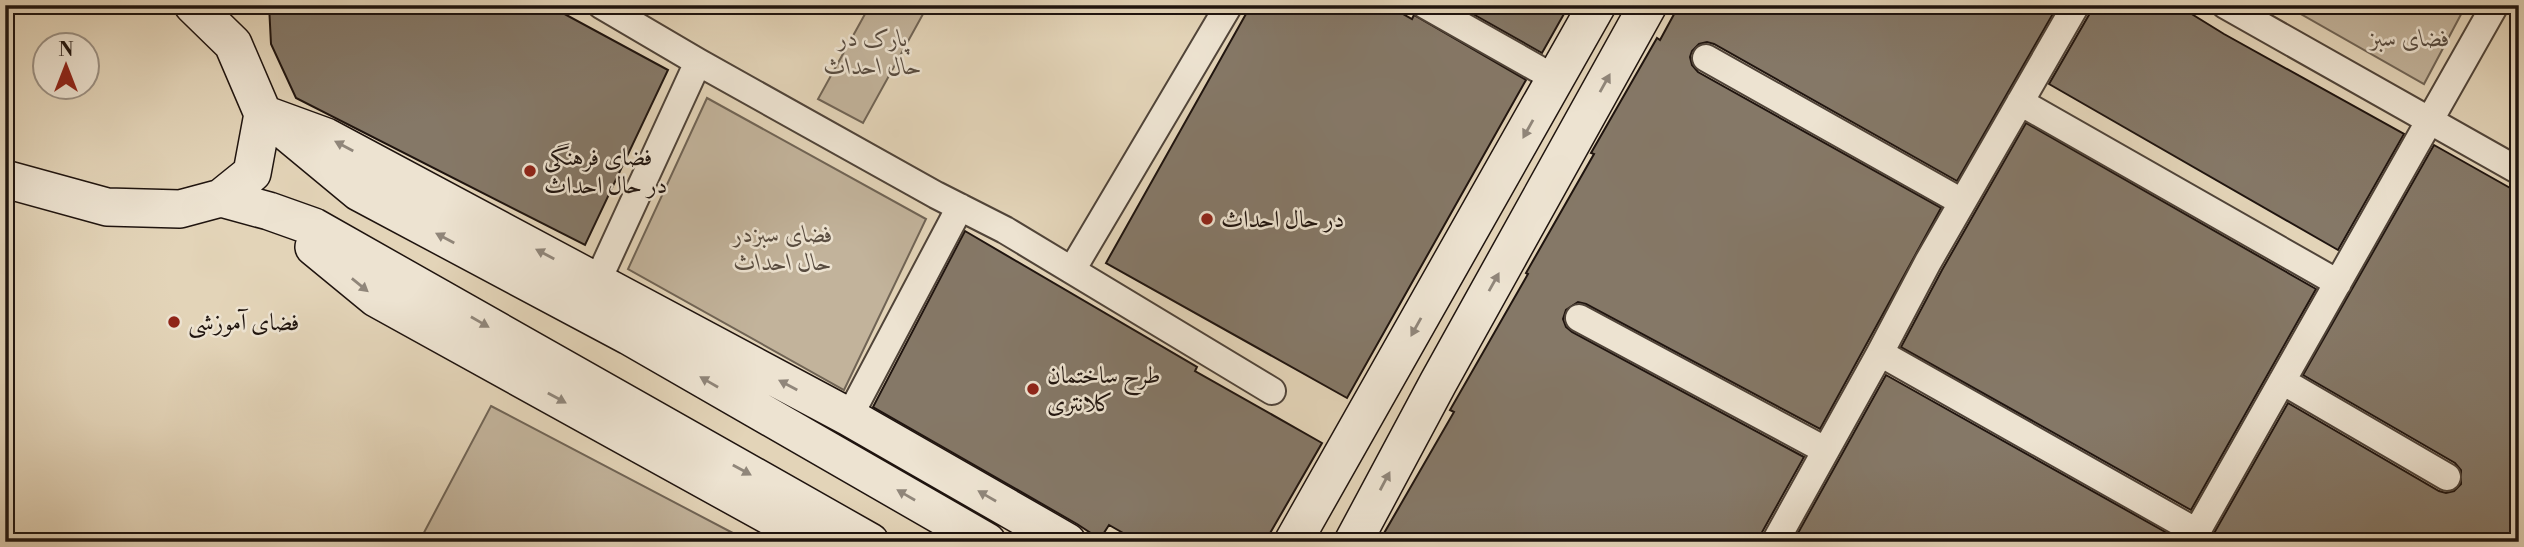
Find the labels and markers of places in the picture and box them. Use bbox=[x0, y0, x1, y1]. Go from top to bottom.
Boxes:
place label: فضای فرهنگی در حال احداث bbox=[544, 143, 667, 201]
marker: فضای فرهنگی در حال احداث bbox=[522, 163, 538, 179]
place label: در حال احداث bbox=[1221, 205, 1344, 235]
marker: در حال احداث bbox=[1199, 211, 1215, 227]
place label: فضای آموزشی bbox=[188, 308, 299, 339]
marker: فضای آموزشی bbox=[166, 314, 182, 330]
place label: طرح ساختمان کلانتری bbox=[1047, 361, 1161, 419]
marker: طرح ساختمان کلانتری bbox=[1025, 381, 1041, 397]

